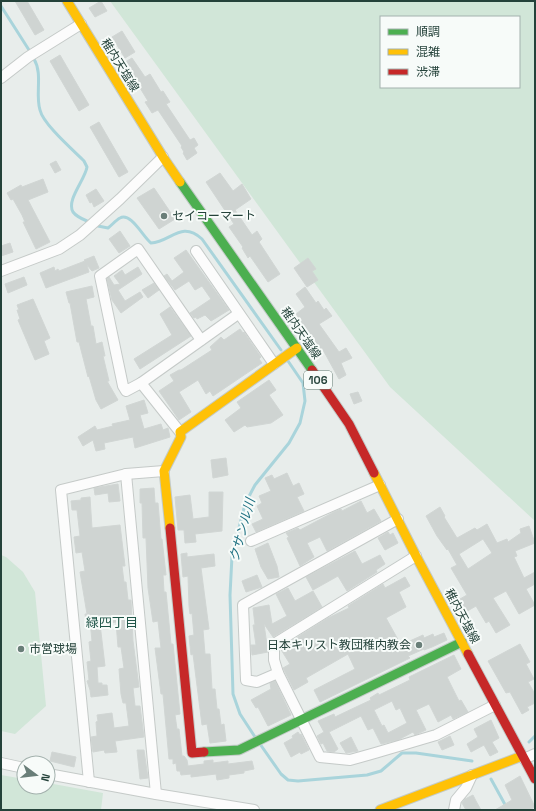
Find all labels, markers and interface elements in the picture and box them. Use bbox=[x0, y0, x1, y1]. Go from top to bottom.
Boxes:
legend bbox=[380, 16, 520, 88]
text: 順調 bbox=[416, 24, 440, 40]
street label: 稚内天塩線 bbox=[97, 35, 143, 95]
text: 混雑 bbox=[416, 44, 440, 60]
text: 渋滞 bbox=[416, 64, 440, 80]
place label: セイコーマート bbox=[172, 208, 256, 224]
marker: セイコーマート bbox=[159, 211, 169, 221]
street label: 稚内天塩線 bbox=[277, 304, 325, 362]
road number: 106 bbox=[304, 371, 332, 389]
water label: クサンル川 bbox=[225, 494, 259, 564]
street label: 稚内天塩線 bbox=[441, 586, 483, 646]
district label: 緑四丁目 bbox=[86, 614, 138, 631]
place label: 日本キリスト教団稚内教会 bbox=[267, 637, 411, 653]
marker: 日本キリスト教団稚内教会 bbox=[414, 640, 424, 650]
place label: 市営球場 bbox=[29, 641, 77, 657]
marker: 市営球場 bbox=[16, 644, 26, 654]
north arrow bbox=[16, 755, 56, 795]
text: N bbox=[38, 772, 53, 783]

